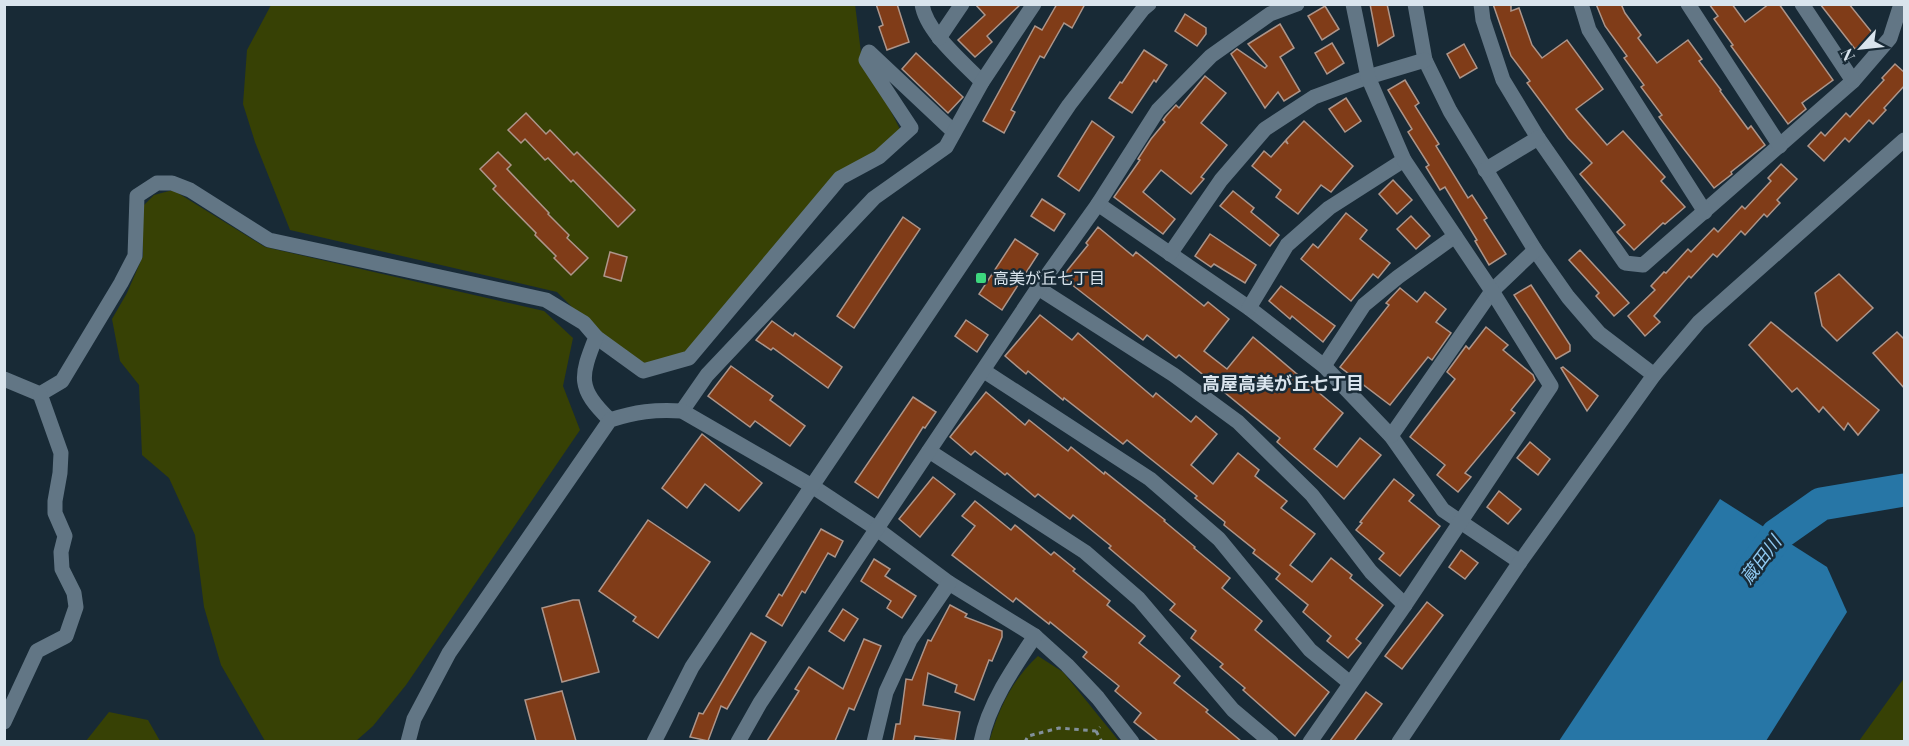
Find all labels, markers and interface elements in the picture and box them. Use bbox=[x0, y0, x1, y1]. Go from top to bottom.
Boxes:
north arrow bbox=[1831, 18, 1891, 78]
text: N bbox=[1835, 45, 1859, 65]
place label: 高美が丘七丁目 bbox=[993, 267, 1105, 288]
marker: 高美が丘七丁目 bbox=[974, 271, 988, 285]
district label: 高屋高美が丘七丁目 bbox=[1202, 371, 1364, 395]
water label: 蔵田川 bbox=[1734, 529, 1787, 588]

